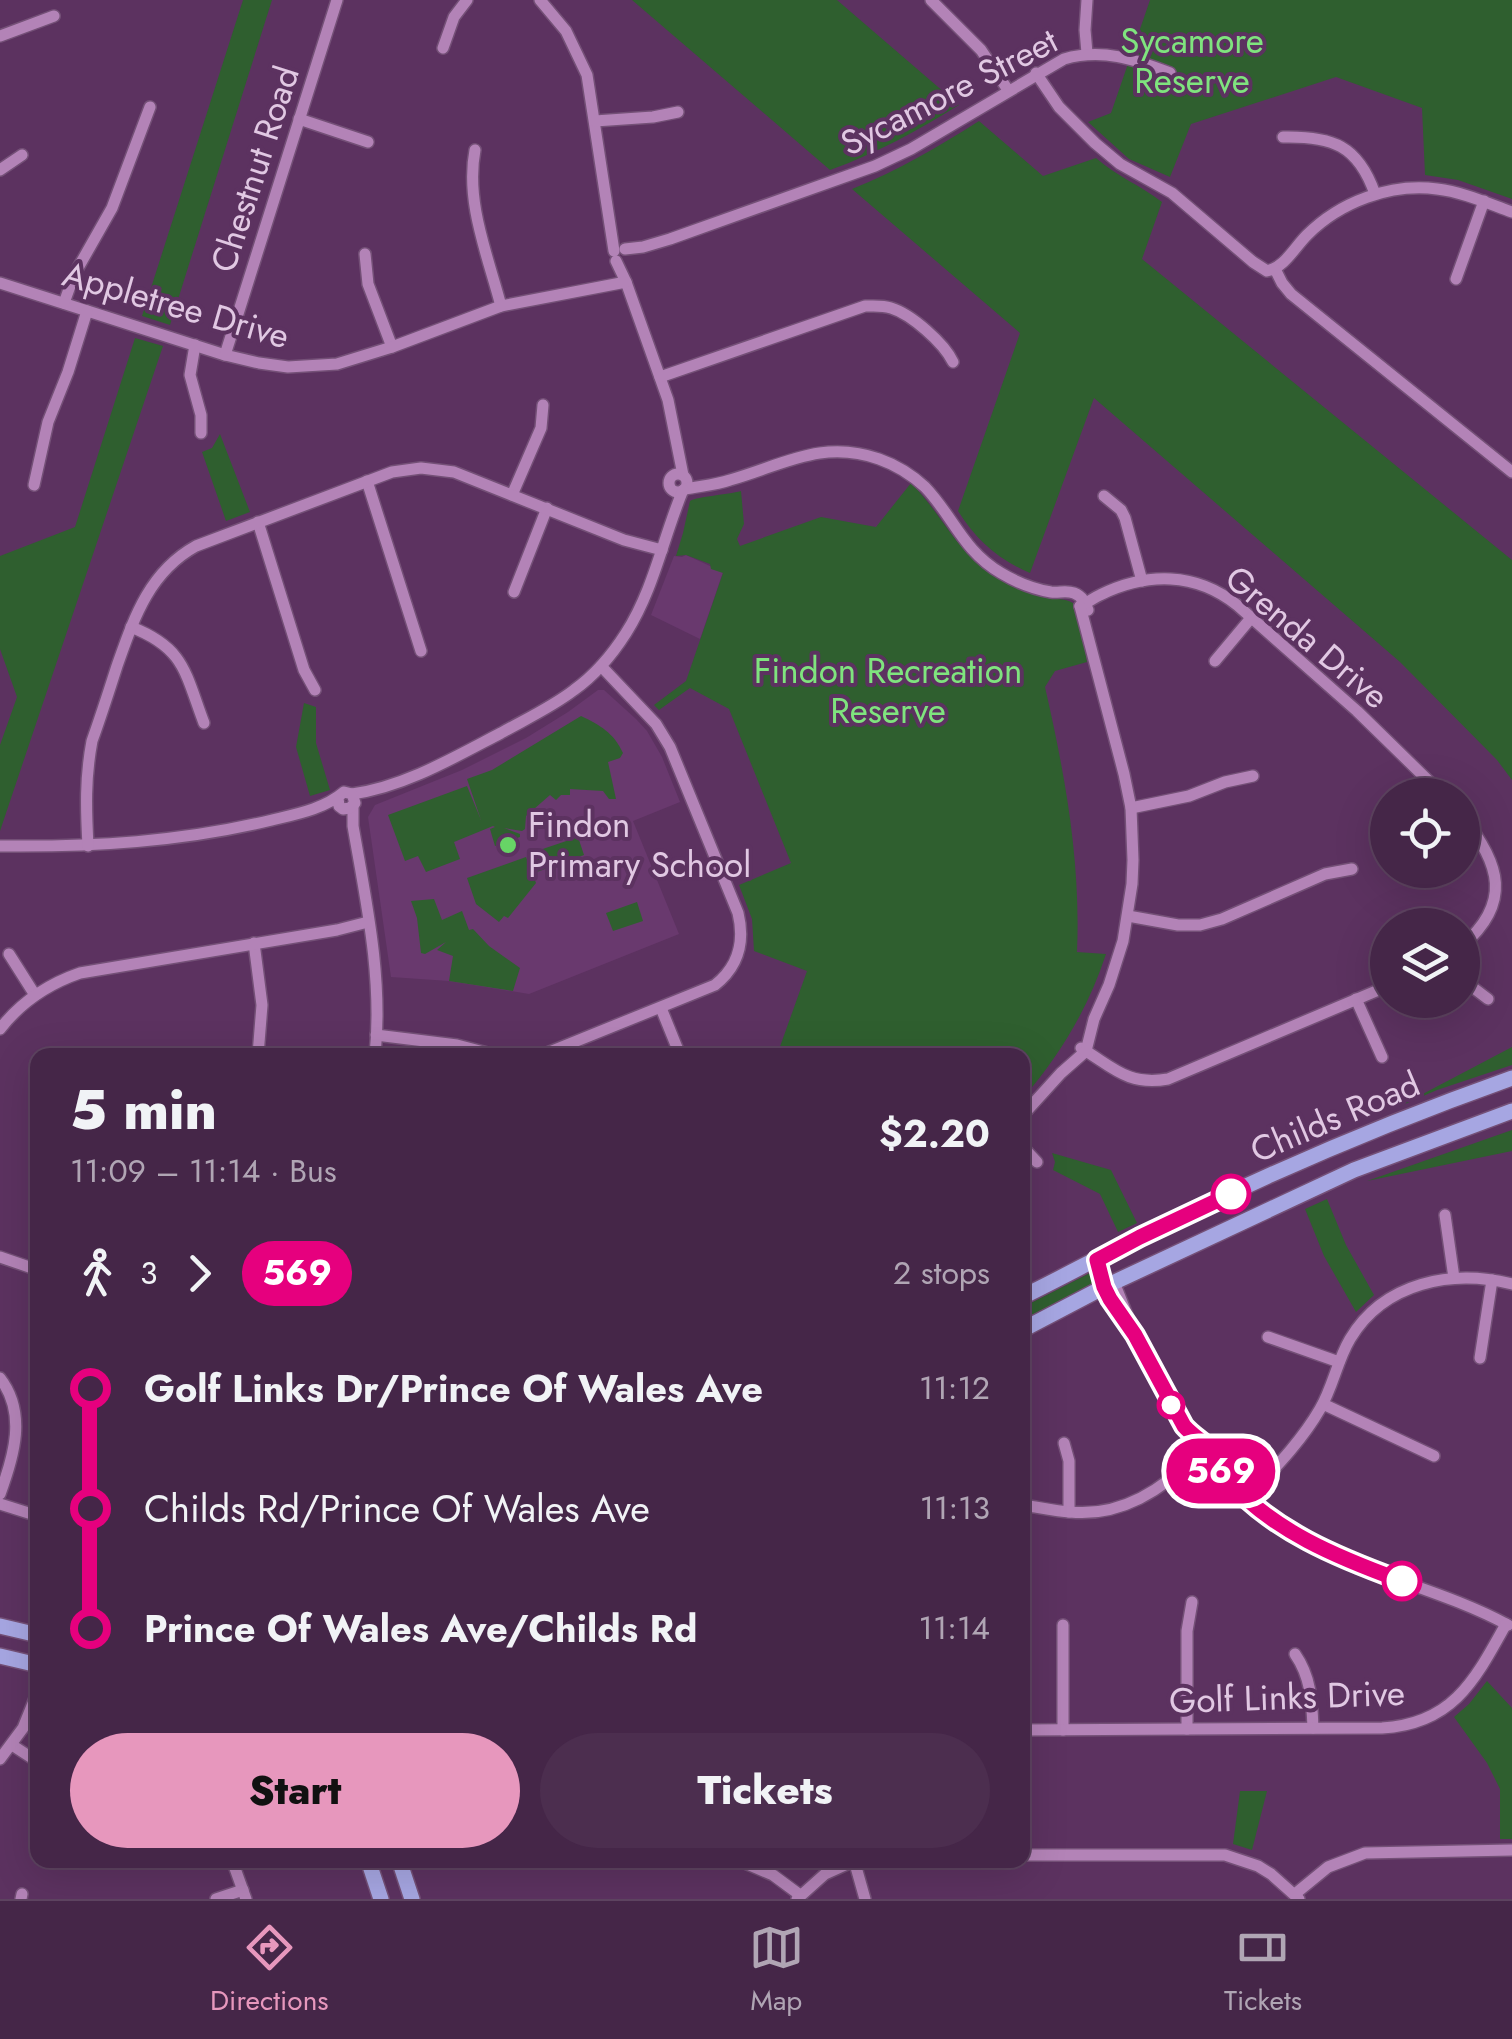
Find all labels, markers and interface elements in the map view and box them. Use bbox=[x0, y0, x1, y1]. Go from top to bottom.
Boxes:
street label: Sycamore Street bbox=[832, 16, 1067, 168]
park label: Sycamore Reserve bbox=[1120, 16, 1264, 106]
street label: Chestnut Road bbox=[198, 59, 312, 279]
street label: Appletree Drive bbox=[57, 249, 295, 361]
street label: Grenda Drive bbox=[1214, 554, 1400, 720]
park label: Findon Recreation Reserve bbox=[754, 646, 1022, 736]
map controls bbox=[1370, 778, 1480, 1018]
button: locate bbox=[1370, 778, 1480, 888]
place label: Findon Primary School bbox=[528, 800, 751, 890]
marker: Findon Primary School bbox=[497, 834, 519, 856]
button: layers bbox=[1370, 908, 1480, 1018]
street label: Childs Road bbox=[1243, 1059, 1427, 1175]
text: 5 min bbox=[70, 1070, 217, 1150]
text: $2.20 bbox=[879, 1106, 990, 1161]
text: 11:09 – 11:14 · Bus bbox=[70, 1148, 337, 1194]
unlabelled marker bbox=[1212, 1175, 1250, 1213]
icon: walk bbox=[70, 1246, 125, 1301]
icon: forward bbox=[172, 1246, 227, 1301]
text: 569 bbox=[262, 1248, 332, 1298]
text: 3 bbox=[140, 1250, 157, 1296]
text: 2 stops bbox=[893, 1250, 990, 1296]
text: Golf Links Dr/Prince Of Wales Ave bbox=[144, 1361, 763, 1416]
text: 11:12 bbox=[919, 1365, 990, 1411]
unlabelled marker bbox=[1158, 1392, 1184, 1418]
line badge: 569 bbox=[1164, 1438, 1278, 1504]
text: 569 bbox=[1186, 1446, 1256, 1496]
text: Childs Rd/Prince Of Wales Ave bbox=[144, 1481, 650, 1536]
text: 11:13 bbox=[920, 1485, 990, 1531]
unlabelled marker bbox=[1383, 1562, 1421, 1600]
text: Prince Of Wales Ave/Childs Rd bbox=[144, 1601, 698, 1656]
text: 11:14 bbox=[919, 1605, 990, 1651]
street label: Golf Links Drive bbox=[1168, 1668, 1406, 1726]
button: Start bbox=[70, 1733, 520, 1848]
button: Tickets bbox=[540, 1733, 990, 1848]
tab: Directions bbox=[210, 1920, 329, 2021]
tab: Map bbox=[749, 1920, 804, 2021]
tab: Tickets bbox=[1224, 1920, 1302, 2021]

